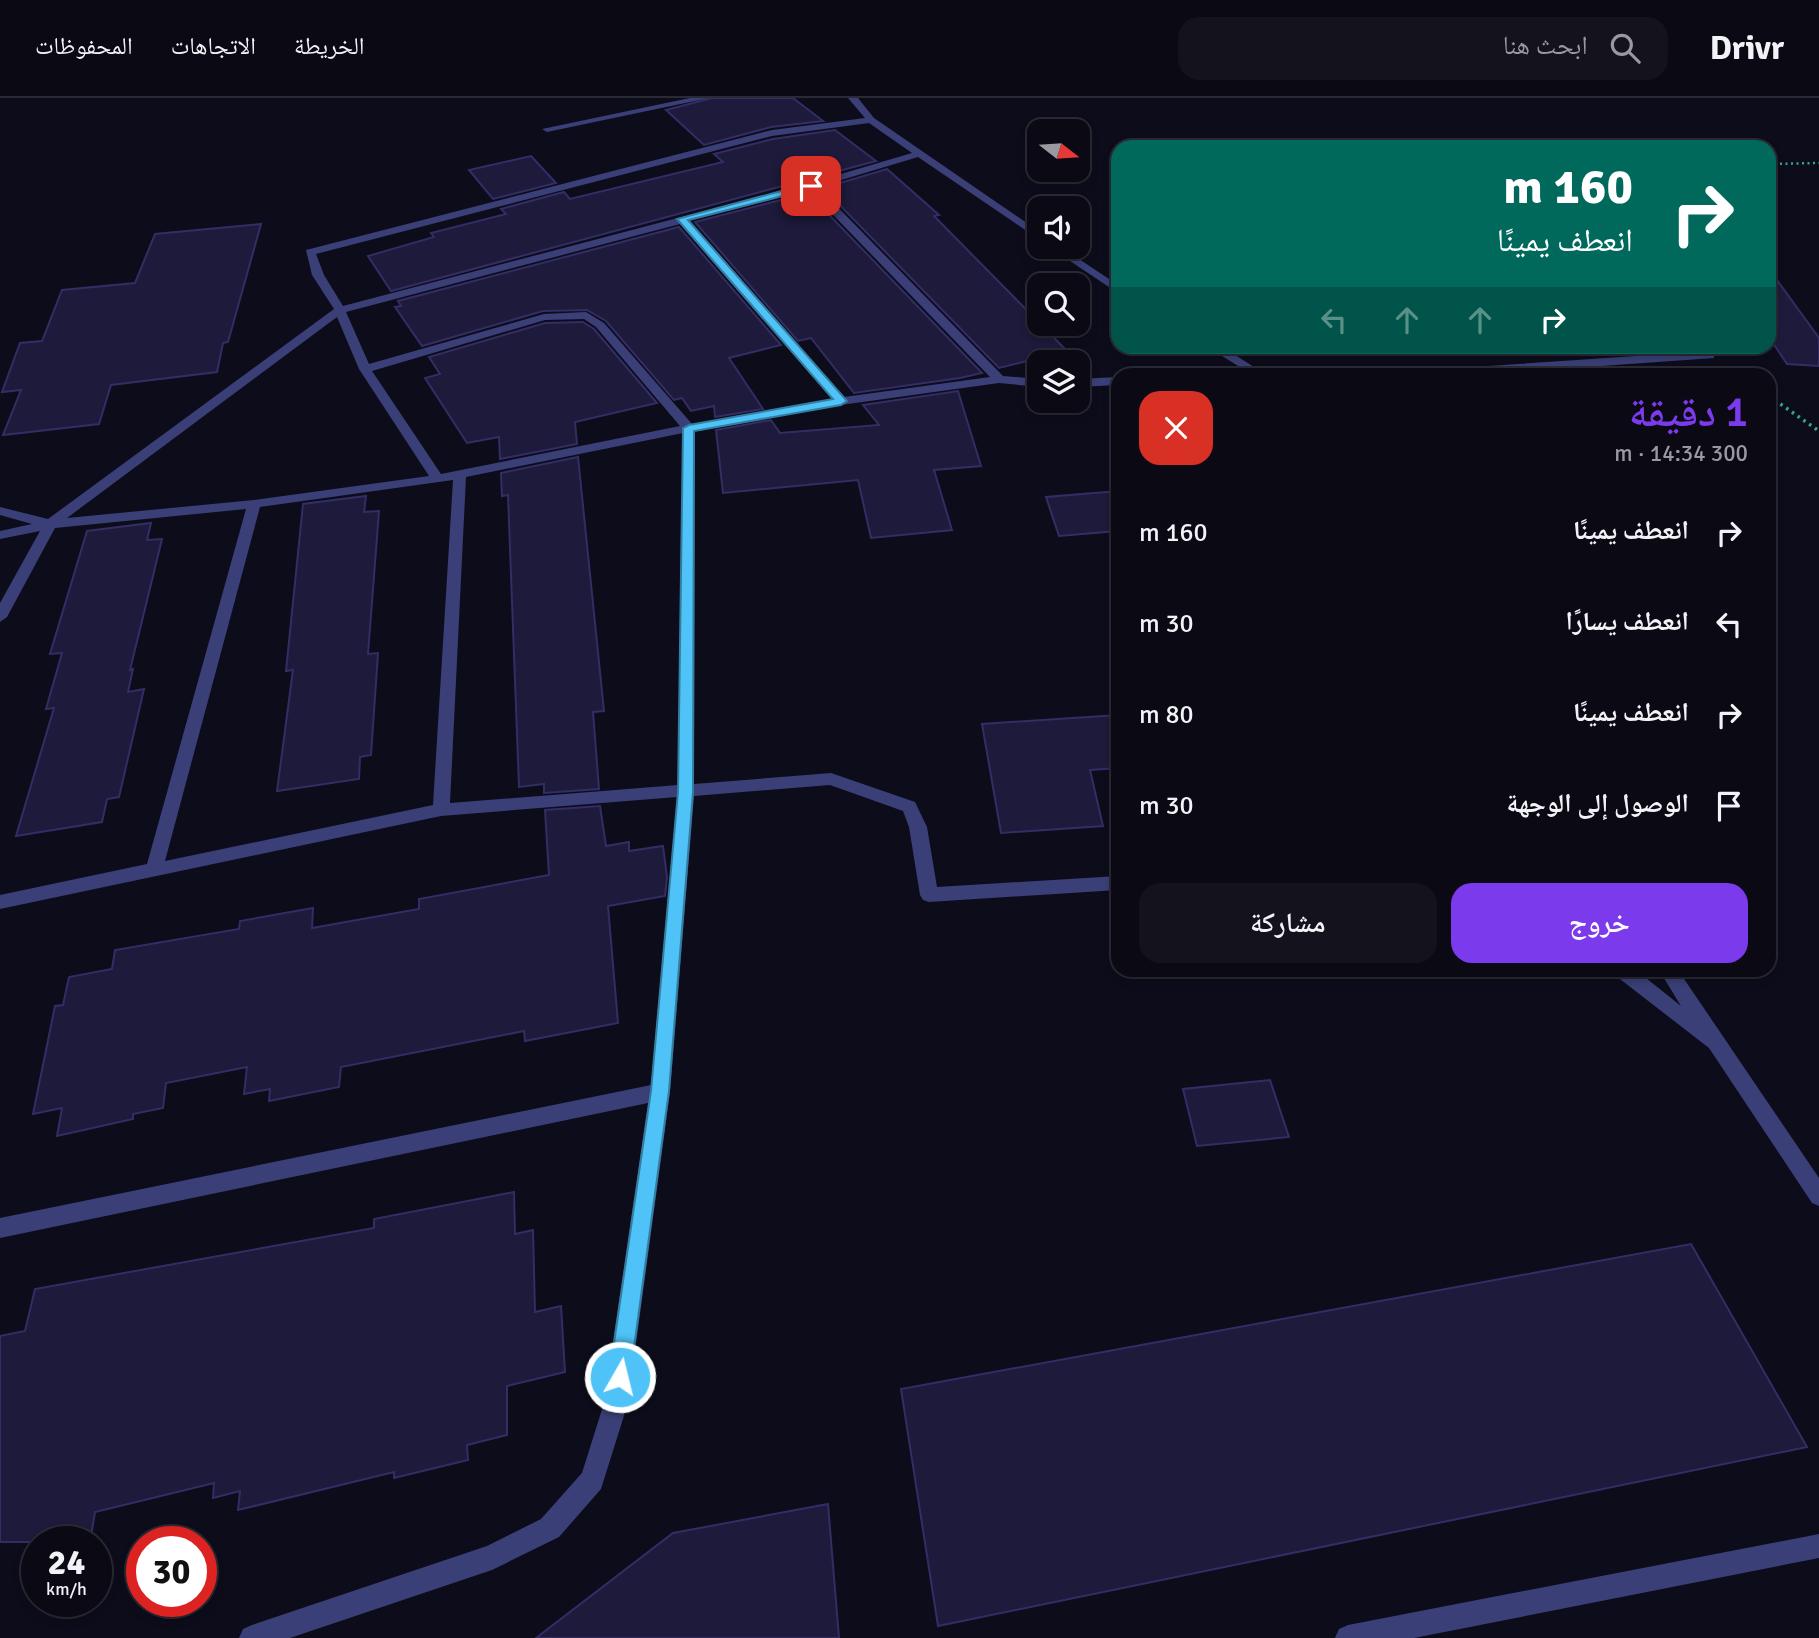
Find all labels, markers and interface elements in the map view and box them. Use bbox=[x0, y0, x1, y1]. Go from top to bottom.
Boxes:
search box bbox=[1178, 17, 1668, 80]
text: Drivr bbox=[1710, 28, 1784, 69]
icon: search bbox=[1606, 29, 1644, 67]
text: ابحث هنا bbox=[1503, 30, 1588, 62]
text: المحفوظات bbox=[35, 31, 133, 61]
text: الاتجاهات bbox=[171, 31, 256, 61]
text: الخريطة bbox=[294, 31, 365, 61]
north arrow bbox=[1027, 119, 1090, 182]
map controls bbox=[1027, 119, 1090, 413]
pin bbox=[781, 156, 841, 216]
text: 160 m bbox=[1503, 157, 1633, 217]
icon: arrive bbox=[792, 167, 830, 205]
icon: right bbox=[1657, 168, 1748, 259]
button: sound bbox=[1027, 196, 1090, 259]
text: انعطف يمينًا bbox=[1497, 221, 1633, 260]
button: search bbox=[1027, 273, 1090, 336]
icon: left bbox=[1315, 301, 1353, 339]
icon: ahead bbox=[1388, 301, 1426, 339]
icon: ahead bbox=[1461, 301, 1499, 339]
icon: right bbox=[1534, 301, 1572, 339]
button: layers bbox=[1027, 350, 1090, 413]
text: 1 دقيقة bbox=[1629, 387, 1748, 438]
button: close bbox=[1139, 391, 1213, 465]
text: 300 m · 14:34 bbox=[1614, 439, 1748, 468]
icon: right bbox=[1710, 514, 1748, 552]
text: انعطف يمينًا bbox=[1573, 515, 1689, 547]
text: 160 m bbox=[1139, 517, 1208, 549]
icon: left bbox=[1710, 605, 1748, 643]
text: انعطف يسارًا bbox=[1565, 606, 1689, 638]
text: 30 m bbox=[1139, 608, 1194, 640]
icon: right bbox=[1710, 696, 1748, 734]
text: انعطف يمينًا bbox=[1573, 697, 1689, 729]
text: 80 m bbox=[1139, 699, 1194, 731]
icon: arrive bbox=[1710, 787, 1748, 825]
text: الوصول إلى الوجهة bbox=[1507, 788, 1689, 820]
text: 30 m bbox=[1139, 790, 1194, 822]
button: مشاركة bbox=[1139, 883, 1437, 963]
button: خروج bbox=[1451, 883, 1748, 963]
position arrow bbox=[583, 1340, 657, 1414]
speed limit sign: 30 bbox=[126, 1526, 217, 1617]
text: 24 bbox=[48, 1541, 85, 1584]
text: km/h bbox=[46, 1578, 87, 1600]

